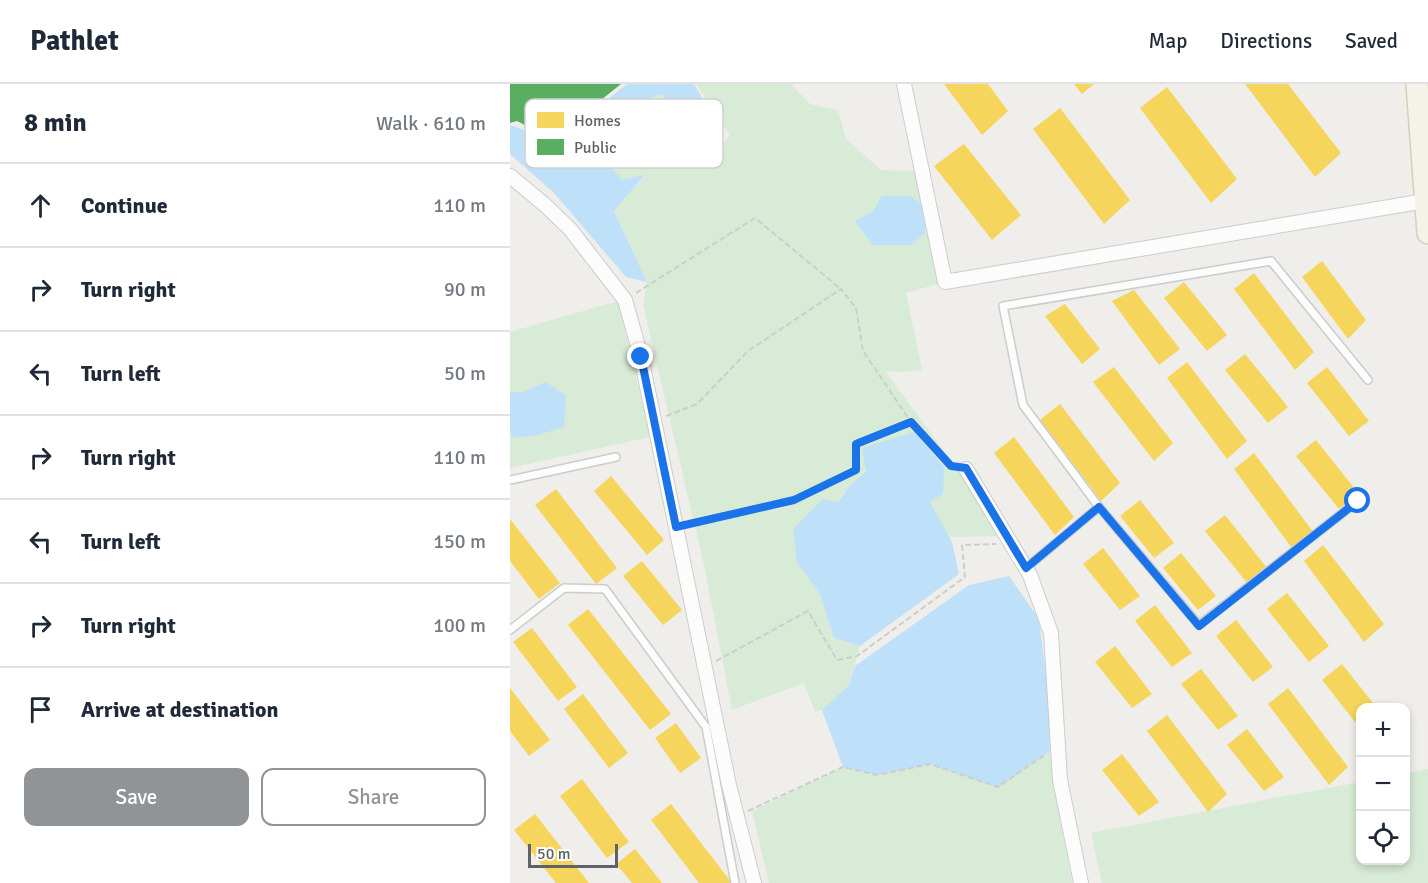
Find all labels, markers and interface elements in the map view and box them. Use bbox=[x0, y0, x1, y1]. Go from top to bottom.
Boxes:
text: Pathlet bbox=[30, 24, 119, 58]
text: Map bbox=[1149, 28, 1187, 54]
text: Directions bbox=[1220, 28, 1312, 54]
text: Saved bbox=[1345, 28, 1398, 54]
legend bbox=[525, 99, 723, 168]
text: 8 min bbox=[24, 107, 87, 139]
text: Walk · 610 m bbox=[376, 111, 486, 136]
text: Homes bbox=[574, 111, 621, 131]
text: Public bbox=[574, 138, 617, 158]
icon: ahead bbox=[24, 189, 57, 222]
text: Continue bbox=[81, 192, 168, 219]
text: 110 m bbox=[433, 193, 486, 218]
icon: right bbox=[24, 273, 57, 306]
text: Turn right bbox=[81, 276, 176, 303]
text: 90 m bbox=[444, 277, 486, 302]
route end bbox=[627, 343, 653, 369]
icon: left bbox=[24, 357, 57, 390]
text: Turn left bbox=[81, 360, 161, 387]
text: 50 m bbox=[444, 361, 486, 386]
icon: right bbox=[24, 441, 57, 474]
text: Turn right bbox=[81, 444, 176, 471]
text: 110 m bbox=[433, 445, 486, 470]
route start bbox=[1344, 487, 1370, 513]
icon: left bbox=[24, 525, 57, 558]
text: Turn left bbox=[81, 528, 161, 555]
text: 150 m bbox=[433, 529, 486, 554]
icon: right bbox=[24, 609, 57, 642]
text: Turn right bbox=[81, 612, 176, 639]
text: 100 m bbox=[433, 613, 486, 638]
icon: arrive bbox=[24, 693, 57, 726]
text: Arrive at destination bbox=[81, 696, 278, 723]
map controls bbox=[1356, 703, 1410, 865]
button: + bbox=[1356, 703, 1410, 757]
button: − bbox=[1356, 757, 1410, 811]
button: Save bbox=[24, 768, 249, 826]
button: Share bbox=[261, 768, 486, 826]
button: locate bbox=[1356, 811, 1410, 865]
scale bar bbox=[528, 841, 618, 868]
text: 50 m bbox=[537, 844, 571, 864]

